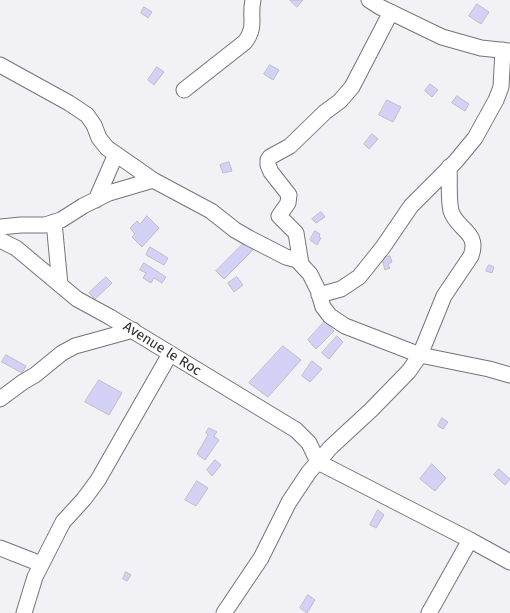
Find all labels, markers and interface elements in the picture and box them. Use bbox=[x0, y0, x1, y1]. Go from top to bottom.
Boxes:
street label: Avenue le Roc bbox=[120, 318, 204, 380]

